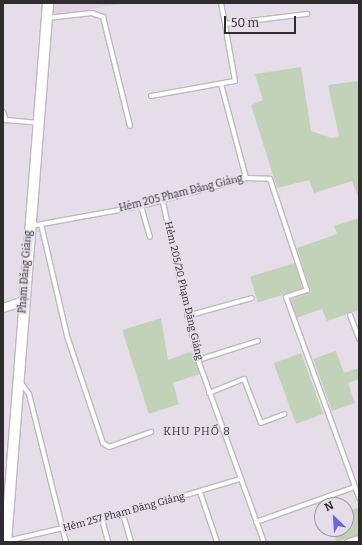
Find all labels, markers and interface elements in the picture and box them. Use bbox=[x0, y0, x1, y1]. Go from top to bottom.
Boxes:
scale bar bbox=[226, 8, 298, 34]
text: 50 m bbox=[231, 16, 259, 30]
street label: Hẻm 205 Phạm Đăng Giảng bbox=[118, 173, 244, 215]
street label: Hẻm 205/20 Phạm Đăng Giảng bbox=[161, 220, 205, 362]
street label: Phạm Đăng Giảng bbox=[17, 230, 35, 314]
district label: KHU PHỐ 8 bbox=[163, 425, 231, 439]
street label: Hẻm 257 Phạm Đăng Giảng bbox=[62, 491, 186, 535]
north arrow bbox=[314, 497, 354, 537]
text: N bbox=[323, 499, 336, 514]

